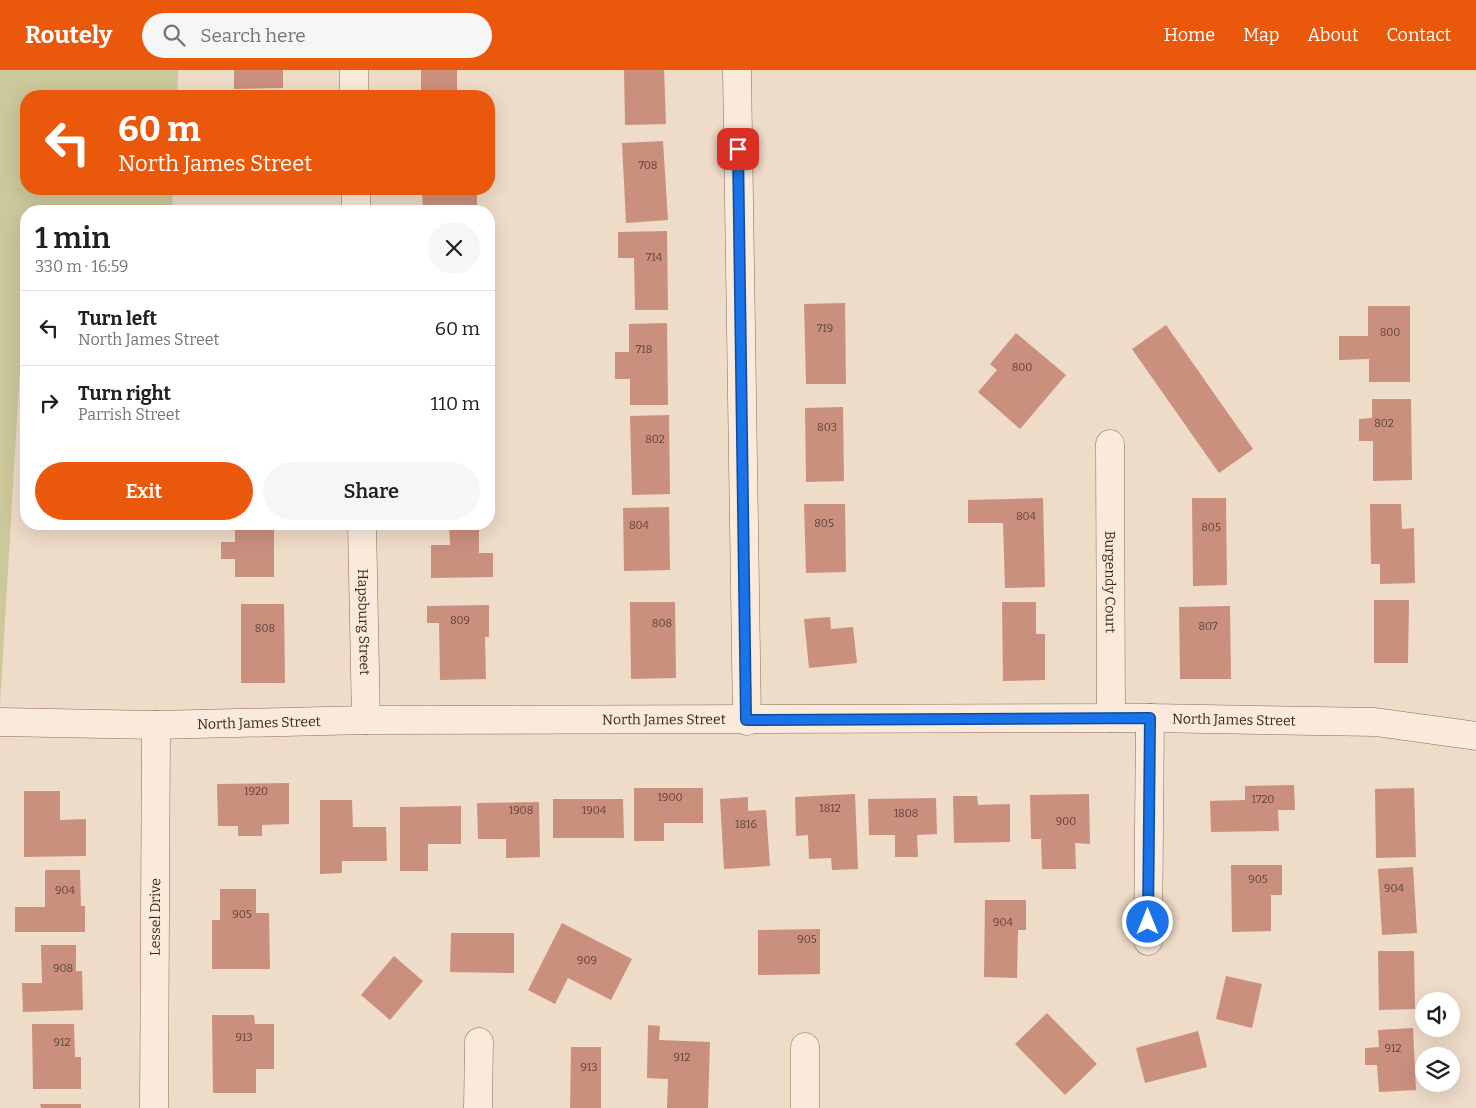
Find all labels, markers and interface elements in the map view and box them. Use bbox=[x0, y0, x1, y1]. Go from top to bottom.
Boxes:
search box bbox=[142, 13, 492, 58]
text: Routely bbox=[25, 21, 112, 49]
icon: search bbox=[160, 21, 188, 49]
text: Search here bbox=[200, 24, 306, 47]
text: Home bbox=[1164, 24, 1215, 46]
text: Map bbox=[1243, 24, 1279, 46]
text: About bbox=[1307, 24, 1358, 46]
text: Contact bbox=[1386, 24, 1451, 46]
text: 60 m bbox=[118, 108, 201, 150]
icon: left bbox=[35, 110, 100, 175]
pin bbox=[717, 128, 759, 170]
icon: arrive bbox=[724, 135, 752, 163]
text: North James Street bbox=[118, 150, 312, 177]
house number: 708 bbox=[639, 159, 657, 172]
text: 1 min bbox=[35, 220, 110, 256]
button: close bbox=[428, 222, 480, 274]
house number: 714 bbox=[646, 251, 663, 264]
text: 330 m · 16:59 bbox=[35, 257, 128, 276]
text: Turn left bbox=[78, 307, 157, 330]
icon: left bbox=[35, 314, 63, 342]
text: 60 m bbox=[435, 317, 480, 340]
house number: 719 bbox=[817, 322, 833, 335]
house number: 800 bbox=[1380, 326, 1400, 339]
text: North James Street bbox=[78, 330, 219, 349]
house number: 718 bbox=[636, 343, 652, 356]
house number: 800 bbox=[1012, 361, 1032, 374]
text: Turn right bbox=[78, 382, 171, 405]
icon: right bbox=[35, 389, 63, 417]
text: 110 m bbox=[430, 392, 480, 415]
text: Parrish Street bbox=[78, 405, 180, 424]
house number: 802 bbox=[1374, 417, 1394, 430]
house number: 803 bbox=[817, 421, 837, 434]
house number: 802 bbox=[645, 433, 665, 446]
button: Exit bbox=[35, 462, 253, 520]
button: Share bbox=[263, 462, 480, 520]
house number: 804 bbox=[1016, 510, 1037, 523]
house number: 805 bbox=[814, 517, 834, 530]
house number: 804 bbox=[629, 519, 650, 532]
house number: 805 bbox=[1201, 521, 1221, 534]
street label: Burgendy Court bbox=[1101, 531, 1119, 633]
street label: Hapsburg Street bbox=[354, 569, 373, 675]
house number: 809 bbox=[450, 614, 470, 627]
house number: 808 bbox=[652, 617, 672, 630]
house number: 807 bbox=[1198, 620, 1218, 633]
house number: 808 bbox=[255, 622, 275, 635]
street label: North James Street bbox=[1172, 710, 1296, 730]
street label: North James Street bbox=[602, 711, 726, 728]
street label: North James Street bbox=[197, 713, 321, 733]
house number: 1920 bbox=[244, 785, 268, 798]
house number: 1900 bbox=[657, 791, 683, 804]
house number: 1720 bbox=[1252, 793, 1274, 806]
house number: 1812 bbox=[819, 802, 841, 815]
house number: 1908 bbox=[509, 804, 533, 817]
house number: 1904 bbox=[582, 804, 607, 817]
house number: 1808 bbox=[894, 807, 918, 820]
house number: 900 bbox=[1056, 815, 1076, 828]
house number: 1816 bbox=[735, 818, 757, 831]
house number: 905 bbox=[1248, 873, 1268, 886]
street label: Lessel Drive bbox=[147, 878, 164, 956]
house number: 904 bbox=[1384, 882, 1405, 895]
house number: 904 bbox=[55, 884, 76, 897]
position arrow bbox=[1121, 895, 1173, 947]
house number: 905 bbox=[232, 908, 252, 921]
house number: 904 bbox=[993, 916, 1014, 929]
house number: 905 bbox=[797, 933, 817, 946]
house number: 909 bbox=[577, 954, 597, 967]
house number: 908 bbox=[53, 962, 73, 975]
map controls bbox=[1415, 992, 1460, 1092]
button: sound bbox=[1415, 992, 1460, 1037]
house number: 913 bbox=[235, 1031, 253, 1044]
house number: 912 bbox=[54, 1036, 70, 1049]
house number: 912 bbox=[1385, 1042, 1401, 1055]
button: layers bbox=[1415, 1047, 1460, 1092]
house number: 912 bbox=[674, 1051, 690, 1064]
house number: 913 bbox=[580, 1061, 598, 1074]

